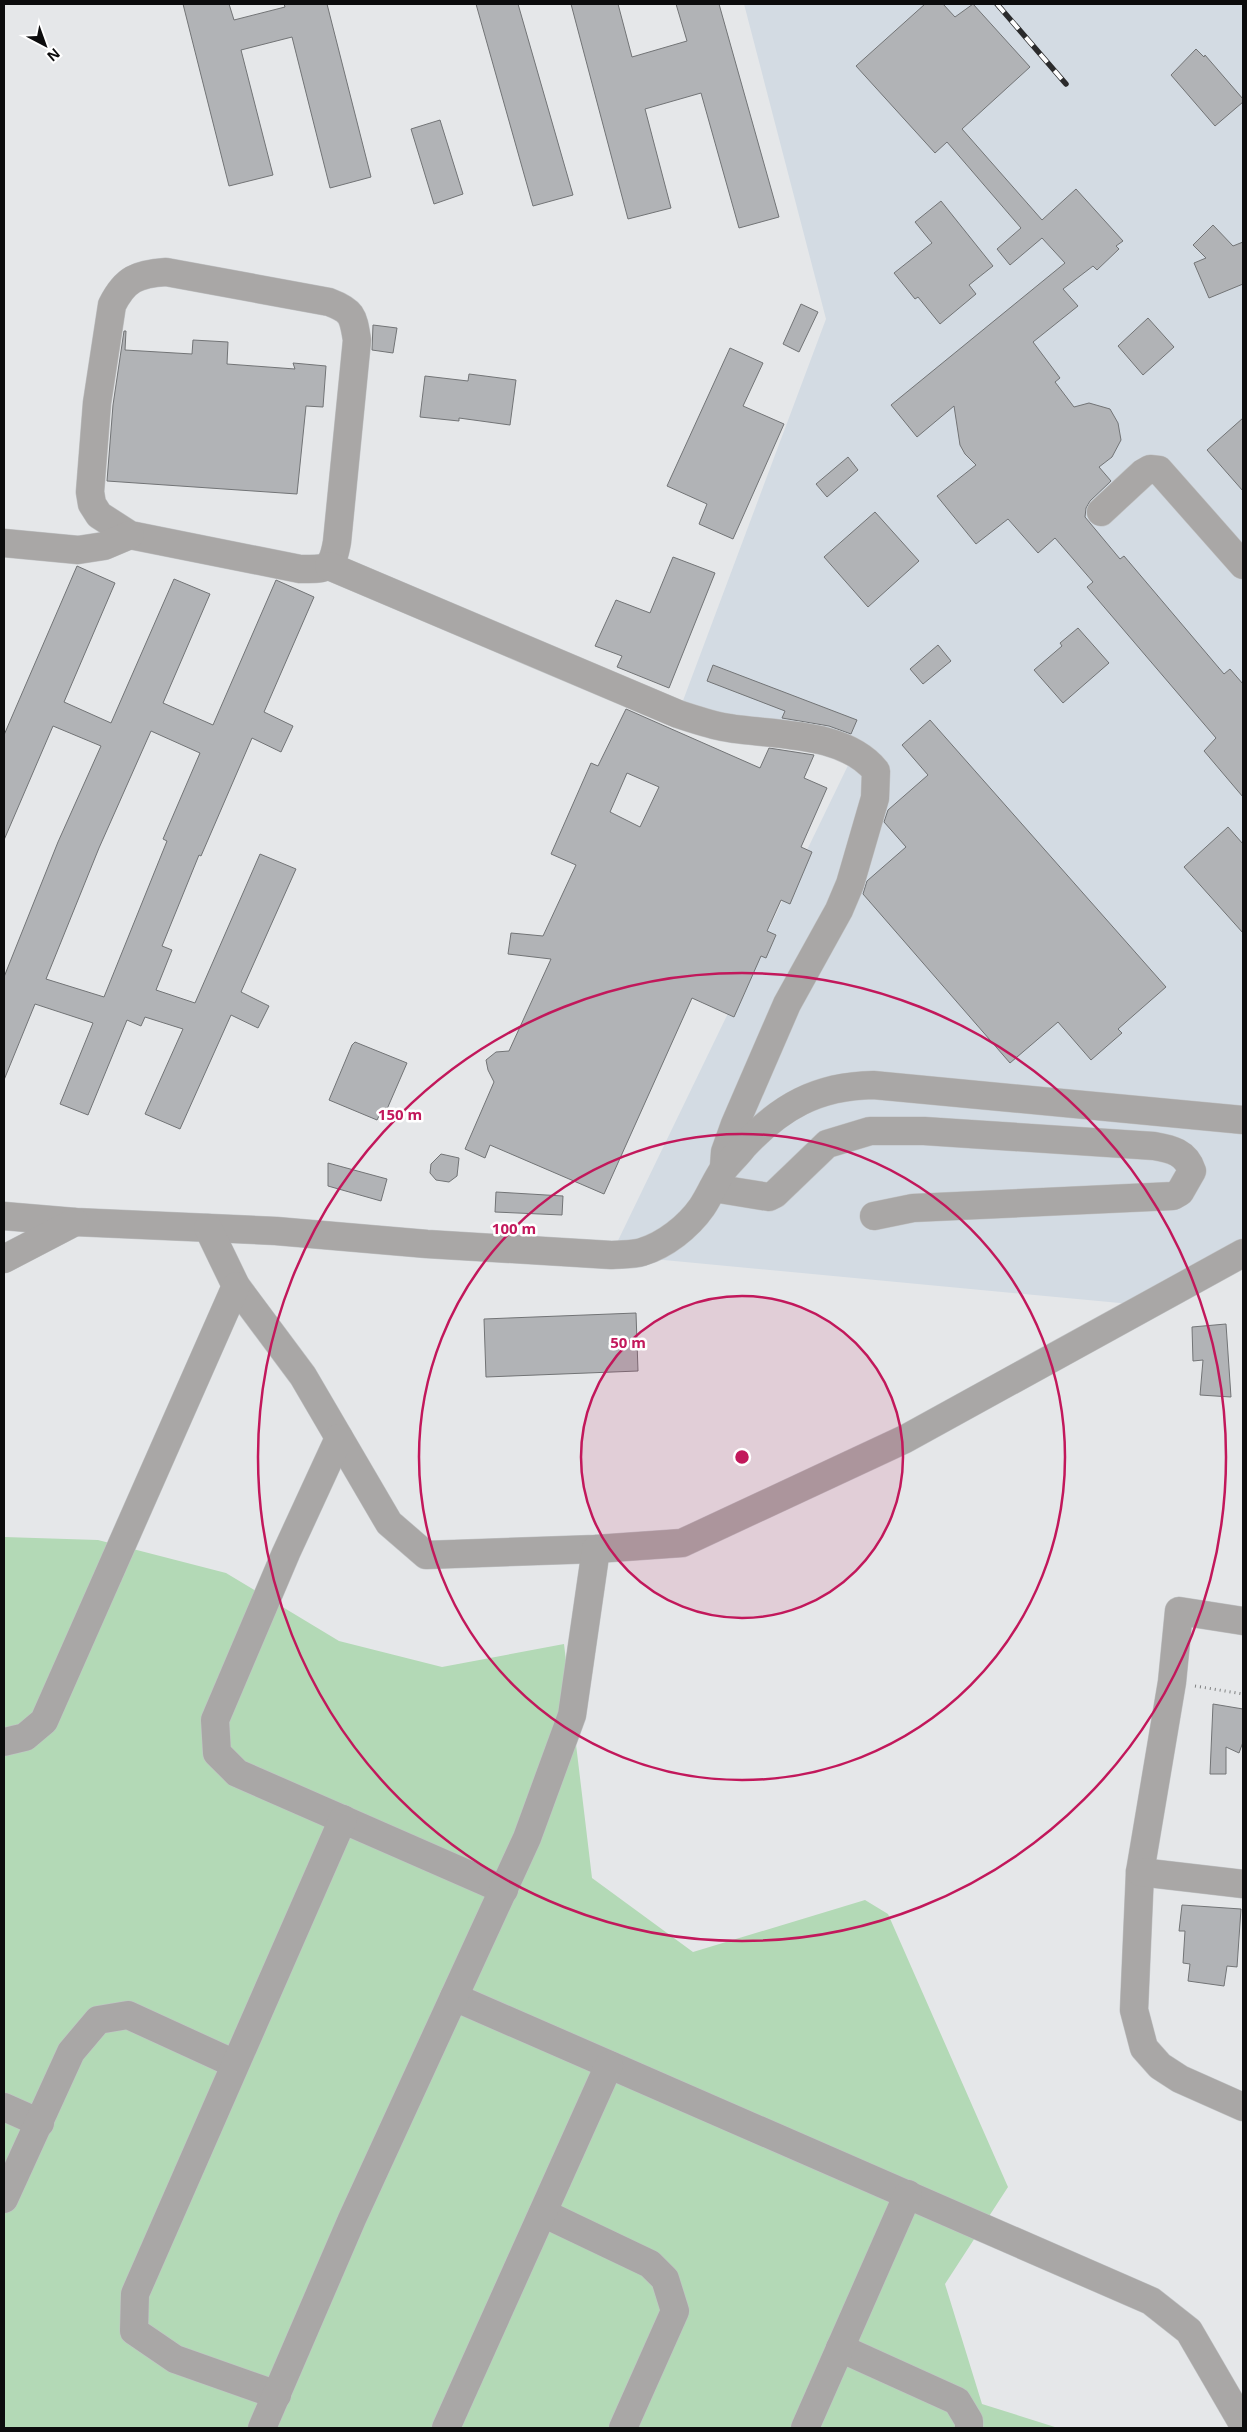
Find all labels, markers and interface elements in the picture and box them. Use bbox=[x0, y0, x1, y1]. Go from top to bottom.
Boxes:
north arrow bbox=[20, 20, 70, 70]
text: N bbox=[43, 44, 64, 66]
text: 150 m bbox=[378, 1104, 422, 1124]
text: 100 m bbox=[492, 1218, 536, 1238]
text: 50 m bbox=[610, 1332, 646, 1352]
centre of rings bbox=[733, 1448, 751, 1466]

